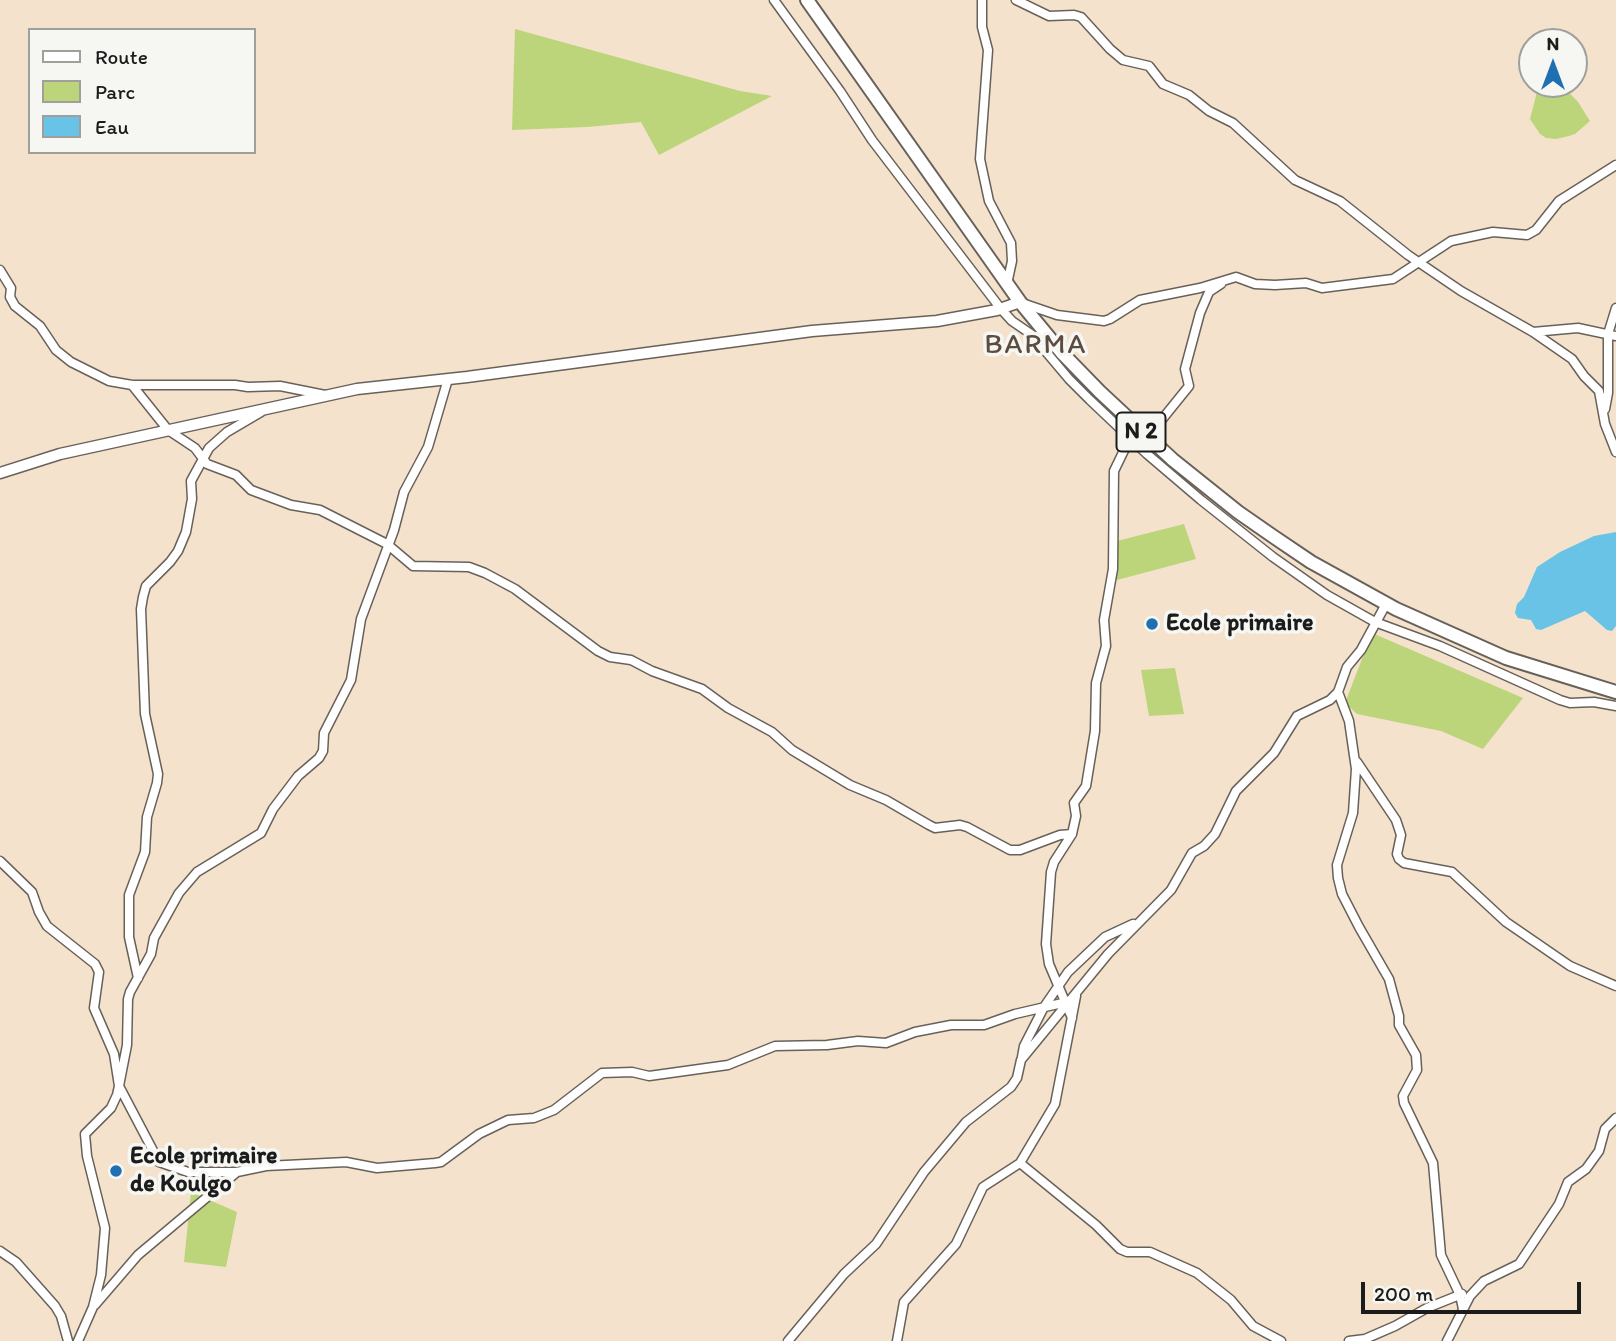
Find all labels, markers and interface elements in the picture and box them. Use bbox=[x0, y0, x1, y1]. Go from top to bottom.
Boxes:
legend bbox=[28, 28, 256, 154]
north arrow bbox=[1518, 28, 1588, 98]
text: N bbox=[1547, 32, 1559, 55]
text: Route bbox=[95, 44, 148, 69]
text: Parc bbox=[95, 79, 135, 104]
text: Eau bbox=[95, 114, 129, 139]
district label: BARMA bbox=[985, 329, 1087, 363]
road number: N 2 bbox=[1116, 412, 1166, 452]
place label: Ecole primaire bbox=[1166, 610, 1313, 638]
marker: Ecole primaire bbox=[1144, 616, 1160, 632]
place label: Ecole primaire de Koulgo bbox=[130, 1143, 277, 1199]
marker: Ecole primaire de Koulgo bbox=[108, 1163, 124, 1179]
scale bar bbox=[1364, 1268, 1584, 1312]
text: 200 m bbox=[1374, 1281, 1433, 1306]

